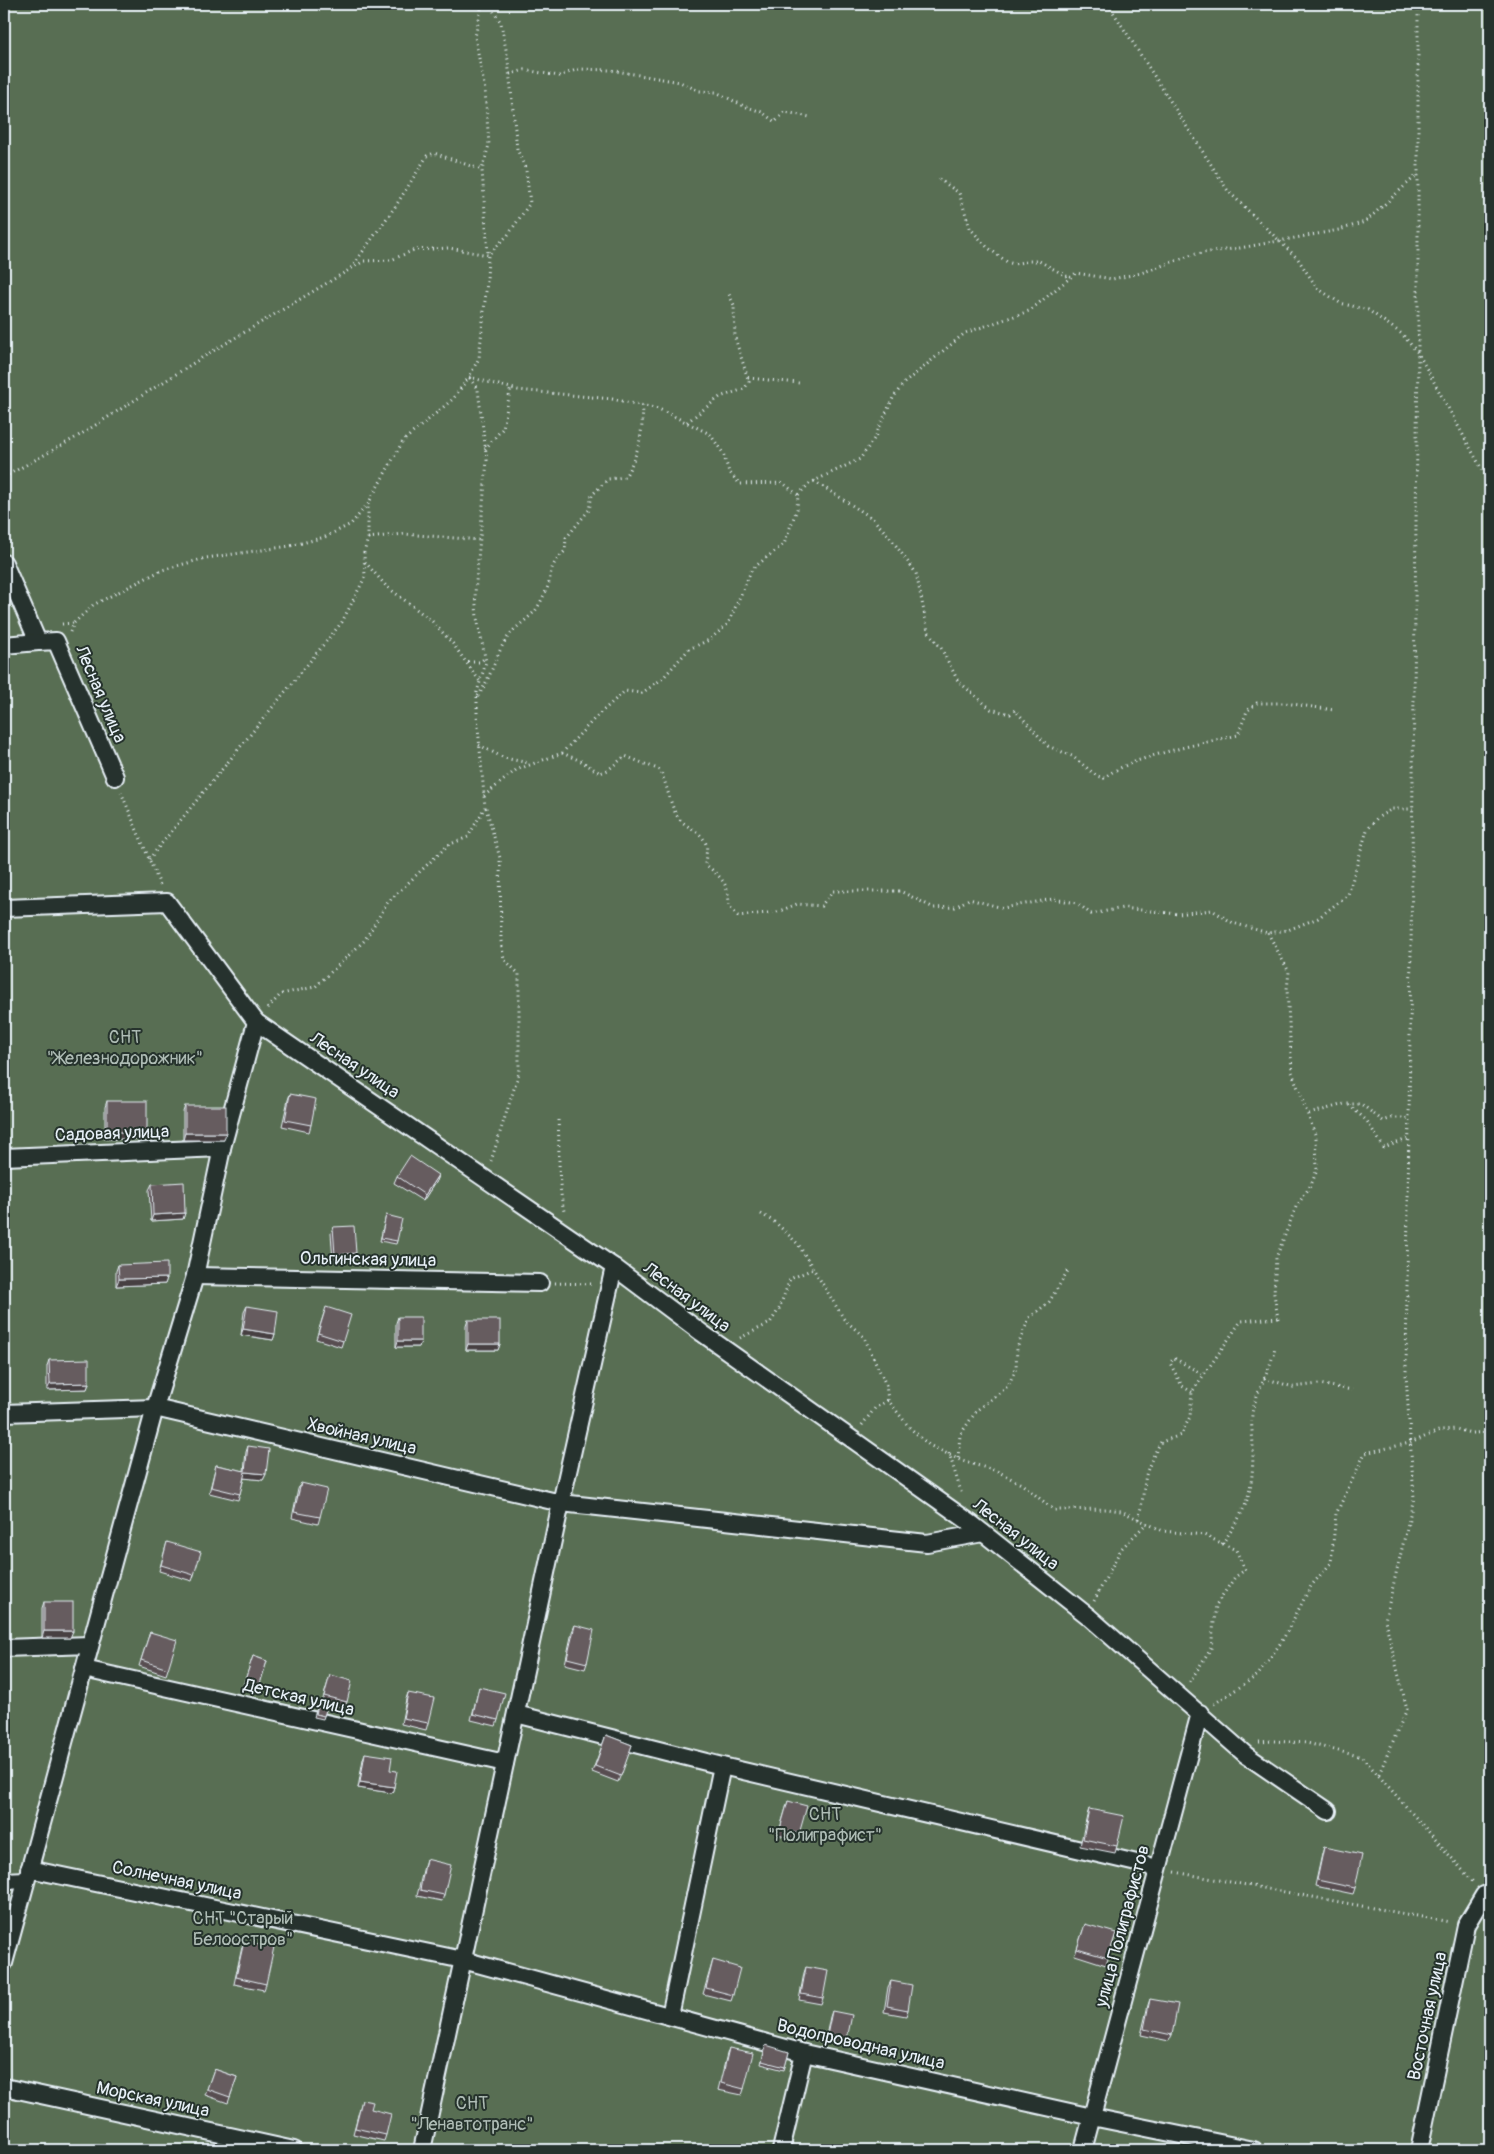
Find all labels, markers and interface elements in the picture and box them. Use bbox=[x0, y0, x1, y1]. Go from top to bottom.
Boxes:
street label: Лесная улица bbox=[69, 641, 131, 746]
park label: СНТ "Железнодорожник" bbox=[47, 1026, 203, 1070]
street label: Лесная улица bbox=[305, 1026, 404, 1104]
street label: Садовая улица bbox=[54, 1120, 170, 1147]
street label: Ольгинская улица bbox=[300, 1247, 436, 1272]
street label: Лесная улица bbox=[638, 1257, 735, 1338]
street label: Хвойная улица bbox=[305, 1413, 419, 1460]
street label: Лесная улица bbox=[967, 1493, 1063, 1575]
street label: Детская улица bbox=[240, 1673, 356, 1721]
park label: СНТ "Полиграфист" bbox=[768, 1803, 882, 1847]
street label: улица Полиграфистов bbox=[1090, 1843, 1155, 2011]
street label: Солнечная улица bbox=[110, 1856, 244, 1905]
park label: СНТ "Старый Белоостров" bbox=[193, 1907, 293, 1951]
street label: Восточная улица bbox=[1403, 1950, 1452, 2083]
street label: Водопроводная улица bbox=[775, 2014, 947, 2075]
street label: Морская улица bbox=[94, 2076, 212, 2123]
park label: СНТ "Ленавтотранс" bbox=[410, 2092, 534, 2136]

